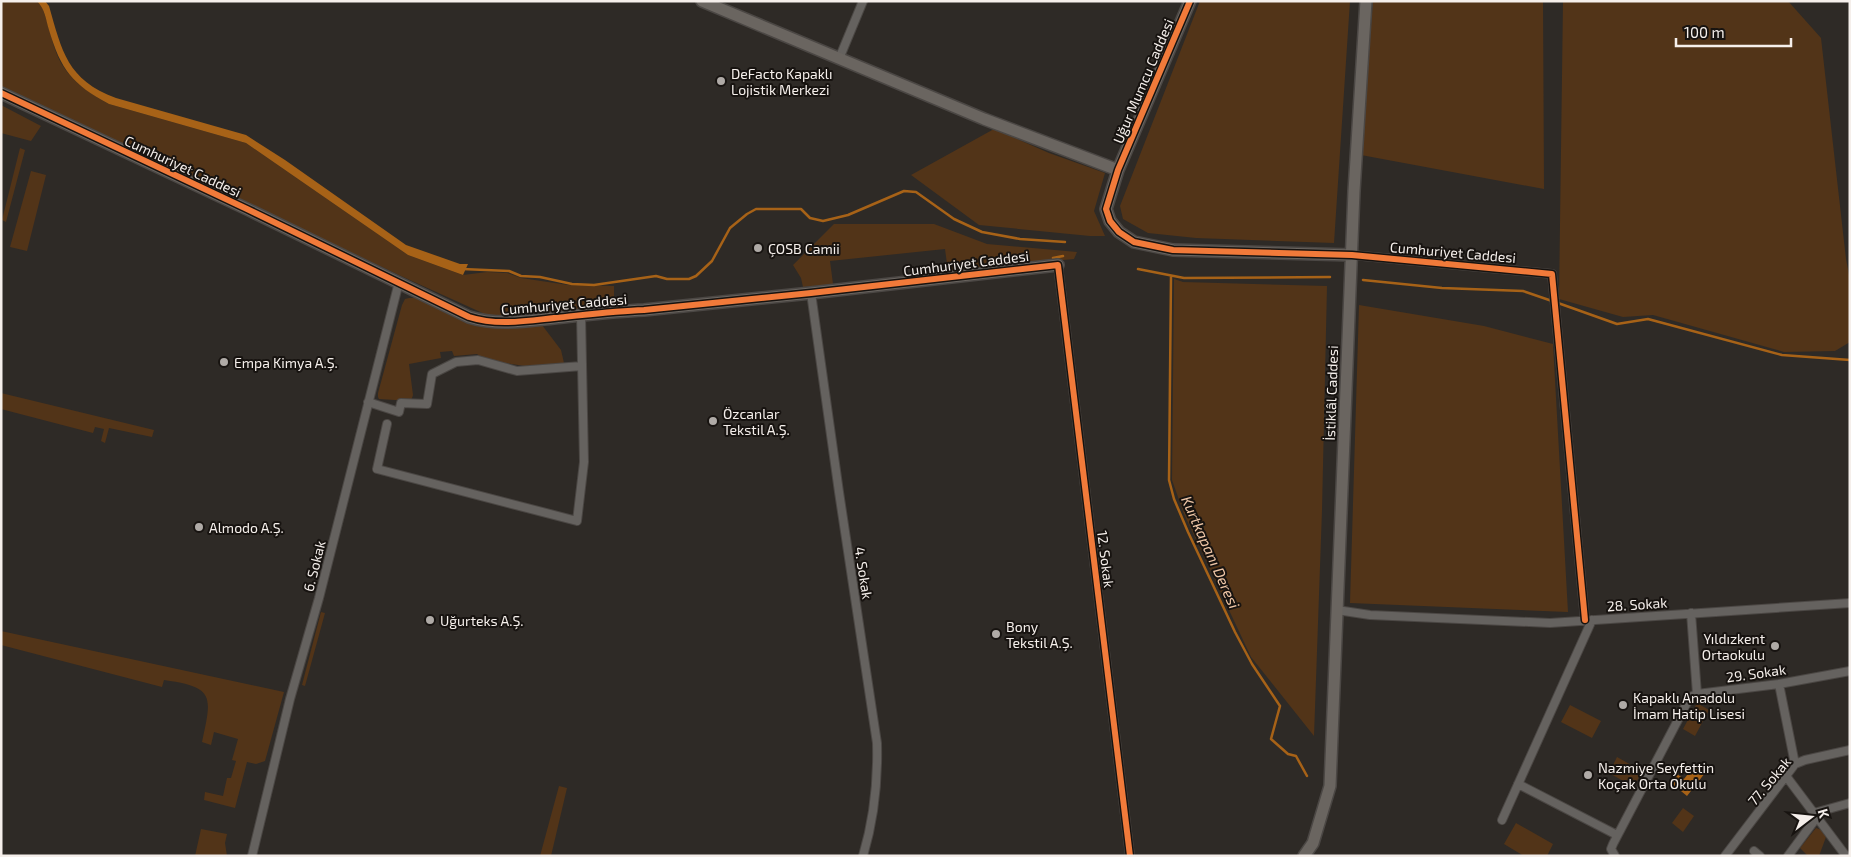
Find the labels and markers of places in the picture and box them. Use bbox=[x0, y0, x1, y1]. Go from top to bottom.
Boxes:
place label: DeFacto Kapaklı Lojistik Merkezi bbox=[731, 65, 833, 98]
marker: DeFacto Kapaklı Lojistik Merkezi bbox=[715, 75, 727, 87]
place label: ÇOSB Camii bbox=[768, 240, 840, 258]
marker: ÇOSB Camii bbox=[752, 242, 764, 254]
place label: Empa Kimya A.Ş. bbox=[234, 354, 338, 372]
marker: Empa Kimya A.Ş. bbox=[218, 356, 230, 368]
place label: Özcanlar Tekstil A.Ş. bbox=[723, 405, 790, 439]
marker: Özcanlar Tekstil A.Ş. bbox=[707, 415, 719, 427]
place label: Almodo A.Ş. bbox=[209, 519, 284, 537]
marker: Almodo A.Ş. bbox=[193, 521, 205, 533]
place label: Uğurteks A.Ş. bbox=[440, 612, 524, 630]
marker: Uğurteks A.Ş. bbox=[424, 614, 436, 626]
place label: Bony Tekstil A.Ş. bbox=[1006, 618, 1073, 652]
marker: Bony Tekstil A.Ş. bbox=[990, 628, 1002, 640]
place label: Yıldızkent Ortaokulu bbox=[1702, 630, 1765, 663]
marker: Yıldızkent Ortaokulu bbox=[1769, 640, 1781, 652]
place label: Kapaklı Anadolu İmam Hatip Lisesi bbox=[1633, 689, 1745, 722]
marker: Kapaklı Anadolu İmam Hatip Lisesi bbox=[1617, 699, 1629, 711]
place label: Nazmiye Seyfettin Koçak Orta Okulu bbox=[1598, 759, 1714, 793]
marker: Nazmiye Seyfettin Koçak Orta Okulu bbox=[1582, 769, 1594, 781]

